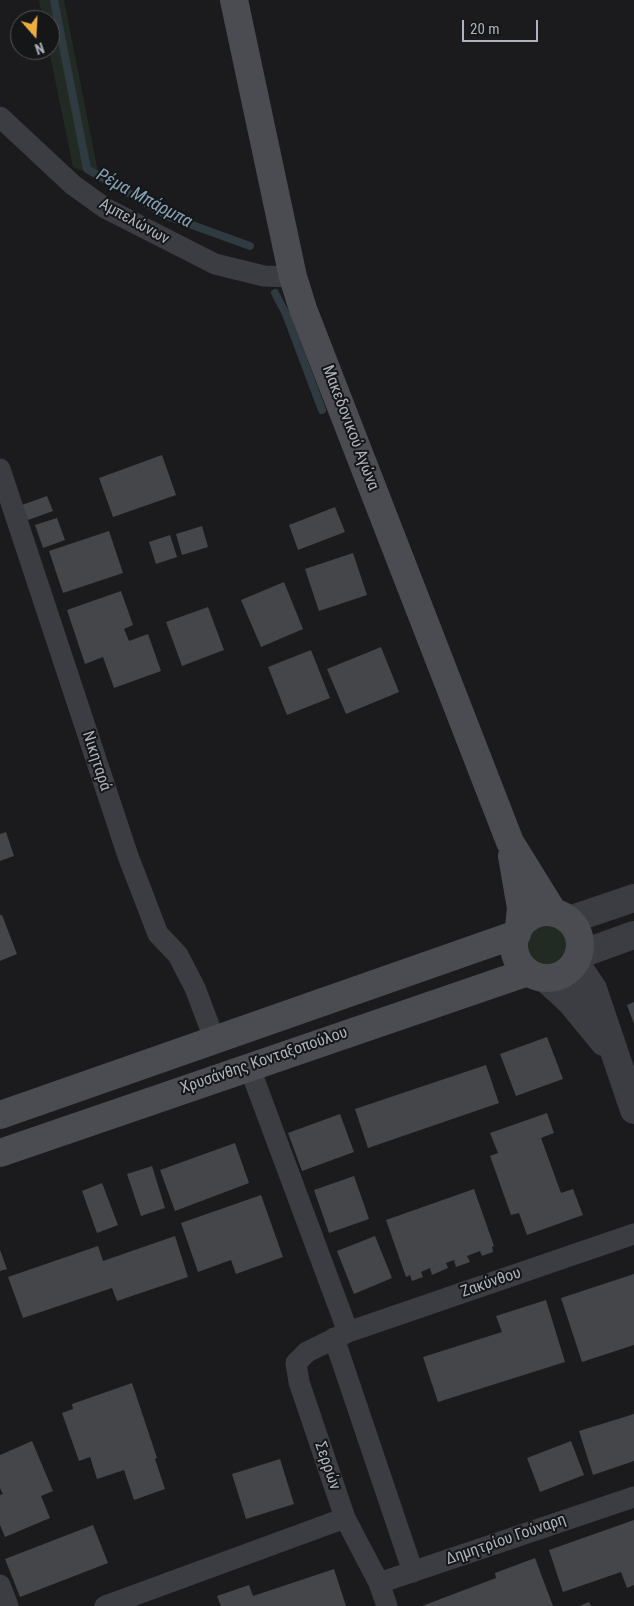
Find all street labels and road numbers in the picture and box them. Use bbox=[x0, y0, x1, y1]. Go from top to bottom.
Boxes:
street label: Αμπελώνων bbox=[96, 195, 172, 249]
street label: Μακεδονικού Αγώνα bbox=[317, 363, 383, 493]
street label: Νικηταρά bbox=[77, 729, 115, 793]
street label: Χρυσάνθης Κονταξοπούλου bbox=[178, 1023, 350, 1099]
street label: Ζακύνθου bbox=[458, 1264, 524, 1302]
street label: Σερρών bbox=[310, 1439, 344, 1493]
street label: Δημητρίου Γούναρη bbox=[443, 1510, 569, 1570]

